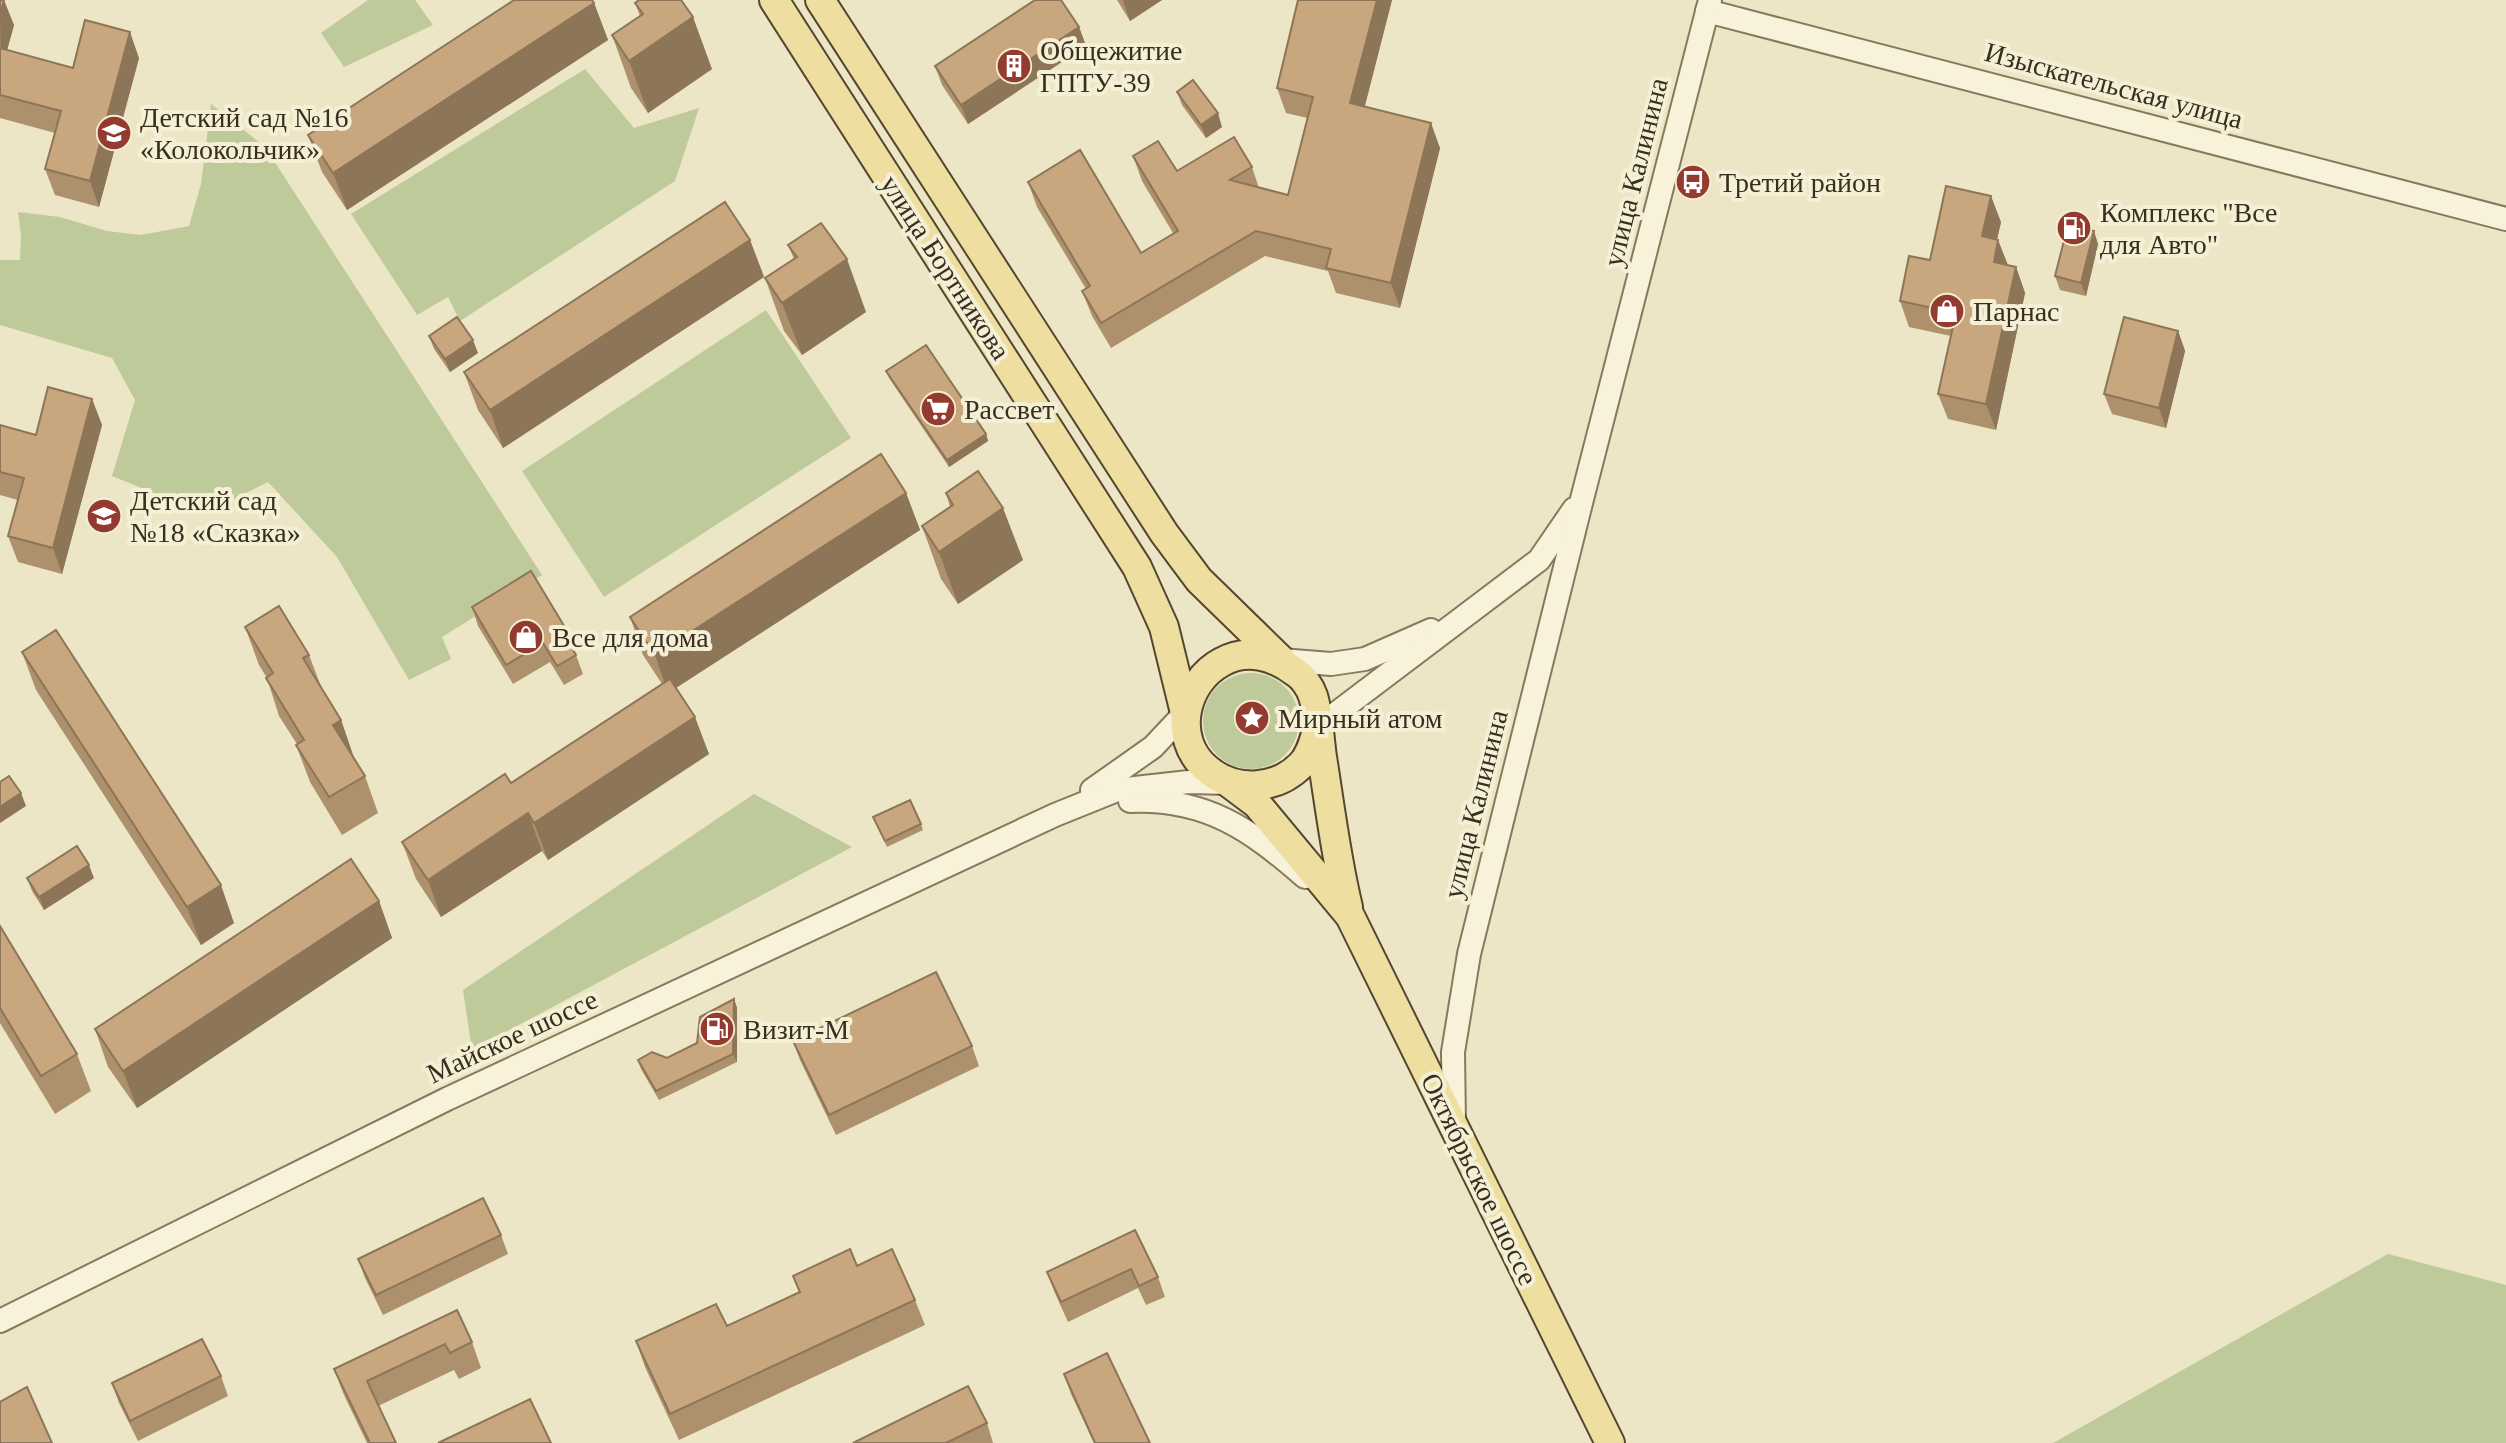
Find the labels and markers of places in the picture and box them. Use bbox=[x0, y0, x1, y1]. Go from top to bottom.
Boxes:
place label: Общежитие ГПТУ-39 bbox=[1040, 35, 1182, 98]
building icon: Общежитие ГПТУ-39 bbox=[995, 47, 1033, 85]
place label: Детский сад №16 «Колокольчик» bbox=[140, 102, 349, 165]
school or university icon: Детский сад №16 «Колокольчик» bbox=[95, 114, 133, 152]
bus stop icon: Третий район bbox=[1674, 163, 1712, 201]
place label: Третий район bbox=[1719, 167, 1881, 198]
place label: Комплекс "Все для Авто" bbox=[2100, 197, 2278, 260]
fuel station icon: Комплекс "Все для Авто" bbox=[2055, 209, 2093, 247]
shop icon: Парнас bbox=[1928, 292, 1966, 330]
place label: Парнас bbox=[1973, 296, 2060, 327]
supermarket icon: Рассвет bbox=[919, 390, 957, 428]
place label: Рассвет bbox=[964, 394, 1055, 425]
place label: Детский сад №18 «Сказка» bbox=[130, 485, 301, 548]
school or university icon: Детский сад №18 «Сказка» bbox=[85, 497, 123, 535]
shop icon: Все для дома bbox=[507, 618, 545, 656]
place label: Все для дома bbox=[552, 622, 709, 653]
place icon: Мирный атом bbox=[1233, 699, 1271, 737]
place label: Мирный атом bbox=[1278, 703, 1443, 734]
fuel station icon: Визит-М bbox=[698, 1010, 736, 1048]
place label: Визит-М bbox=[743, 1014, 849, 1045]

